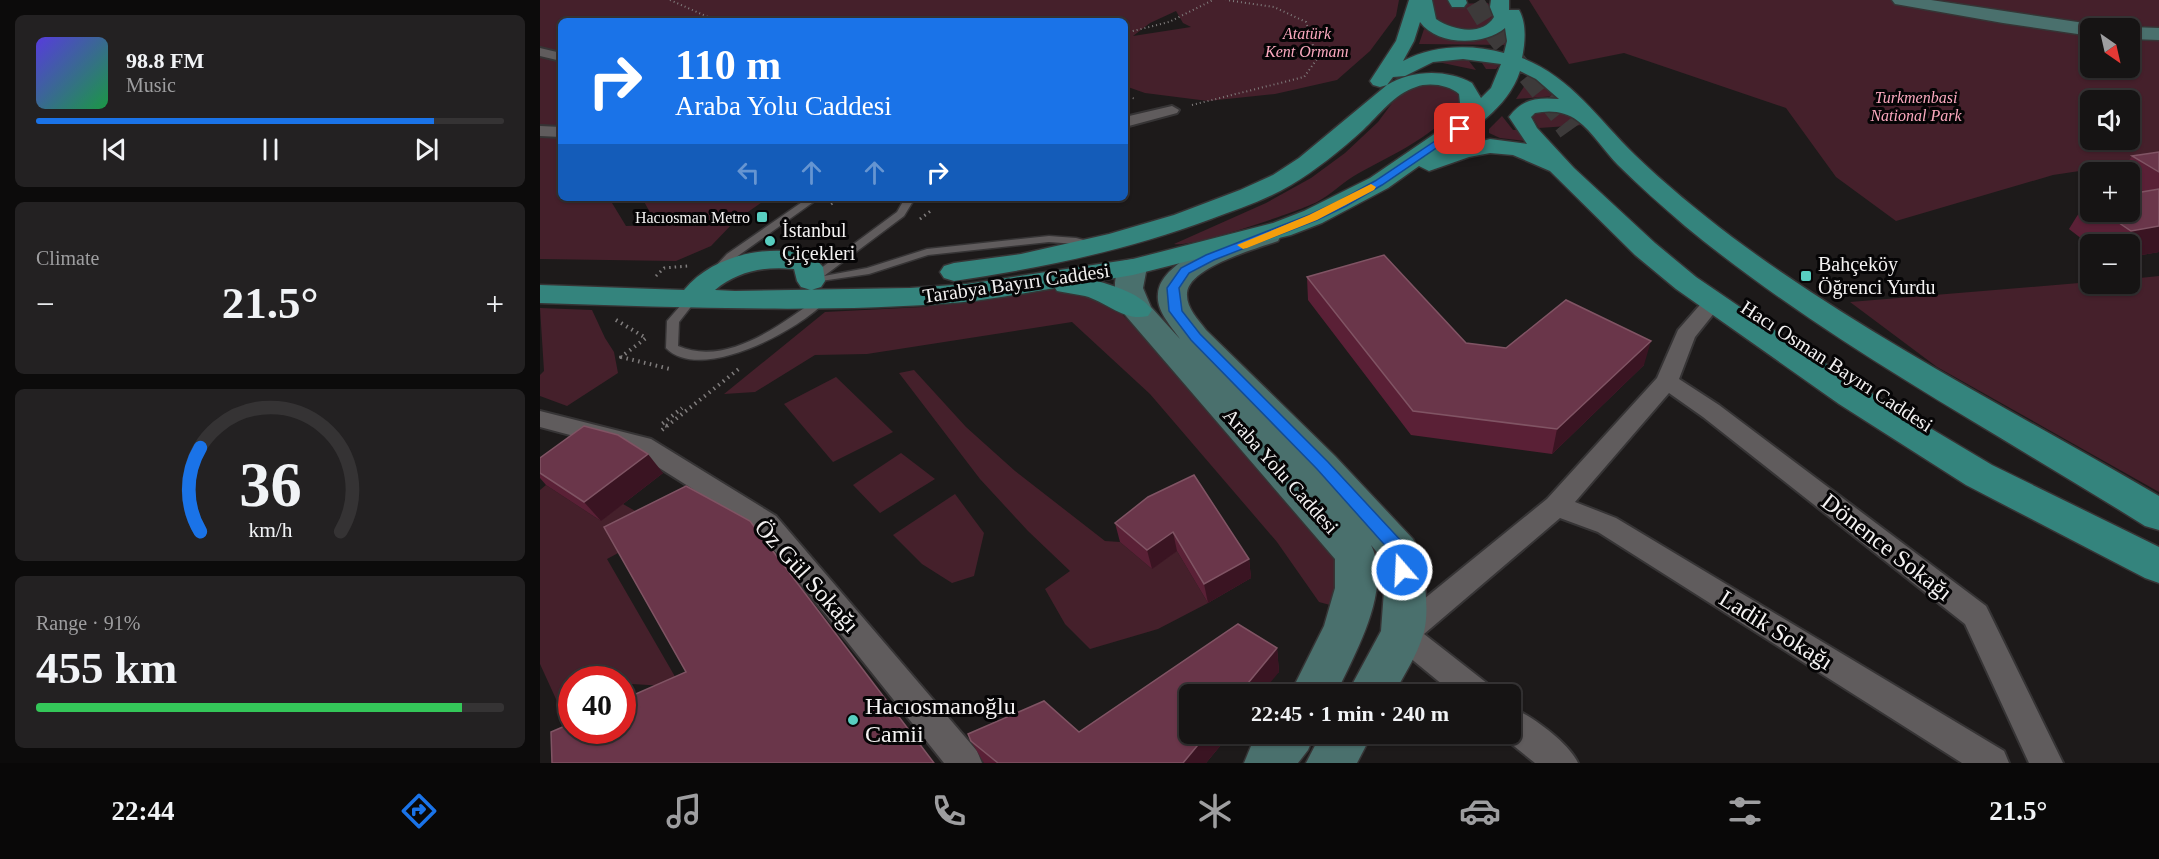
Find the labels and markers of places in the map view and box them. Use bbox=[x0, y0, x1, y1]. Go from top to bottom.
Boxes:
pin bbox=[1434, 103, 1485, 154]
place label: Hacıosman Metro bbox=[635, 209, 750, 226]
marker: Hacıosman Metro bbox=[755, 210, 769, 224]
place label: İstanbul Çiçekleri bbox=[782, 219, 856, 265]
marker: İstanbul Çiçekleri bbox=[763, 234, 777, 248]
place label: Bahçeköy Öğrenci Yurdu bbox=[1818, 253, 1936, 299]
marker: Bahçeköy Öğrenci Yurdu bbox=[1799, 269, 1813, 283]
place label: Hacıosmanoğlu Camii bbox=[865, 693, 1016, 747]
marker: Hacıosmanoğlu Camii bbox=[846, 713, 860, 727]

